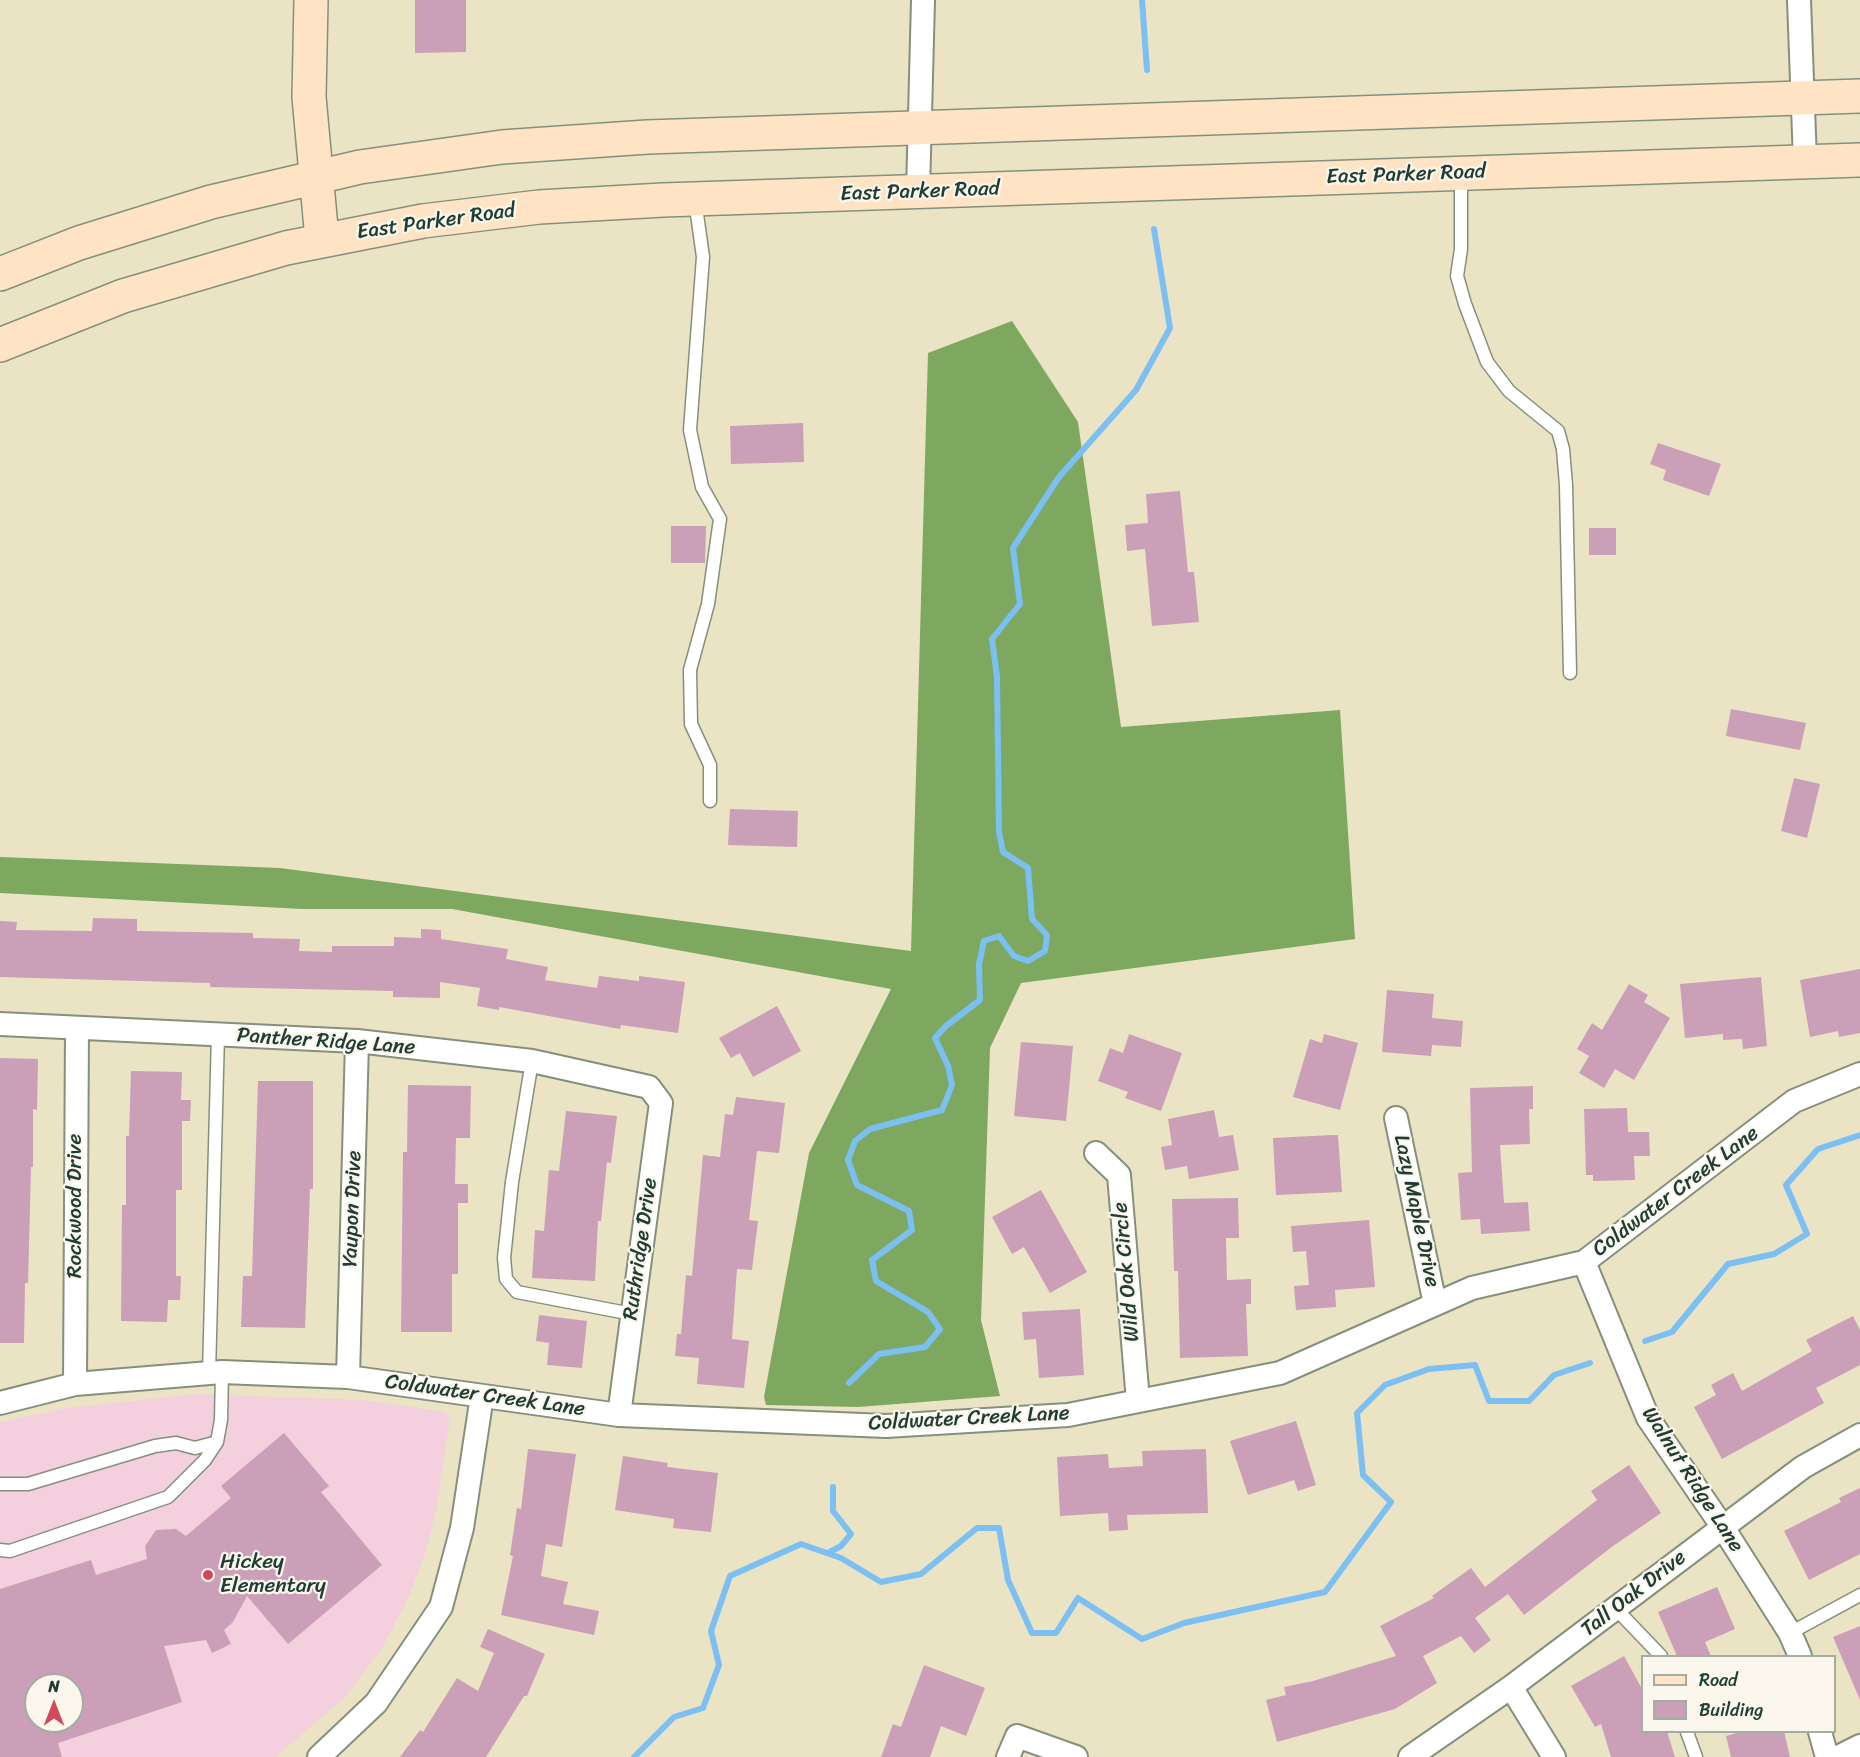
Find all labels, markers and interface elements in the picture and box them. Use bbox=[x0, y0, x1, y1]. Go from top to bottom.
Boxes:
street label: East Parker Road bbox=[1326, 160, 1486, 190]
street label: East Parker Road bbox=[840, 177, 1000, 207]
street label: East Parker Road bbox=[355, 198, 517, 246]
street label: Panther Ridge Lane bbox=[236, 1023, 416, 1061]
street label: Coldwater Creek Lane bbox=[1588, 1121, 1764, 1263]
street label: Lazy Maple Drive bbox=[1388, 1133, 1444, 1289]
street label: Rockwood Drive bbox=[63, 1134, 89, 1278]
street label: Yaupon Drive bbox=[338, 1150, 368, 1268]
street label: Ruthridge Drive bbox=[619, 1176, 663, 1322]
street label: Wild Oak Circle bbox=[1108, 1201, 1146, 1343]
street label: Coldwater Creek Lane bbox=[383, 1369, 587, 1423]
street label: Coldwater Creek Lane bbox=[868, 1401, 1070, 1437]
street label: Walnut Ridge Lane bbox=[1636, 1403, 1748, 1557]
street label: Tall Oak Drive bbox=[1577, 1545, 1691, 1643]
place label: Hickey Elementary bbox=[220, 1550, 326, 1600]
marker: Hickey Elementary bbox=[201, 1568, 215, 1582]
legend bbox=[1641, 1655, 1836, 1733]
text: Road bbox=[1699, 1664, 1738, 1696]
text: N bbox=[48, 1672, 60, 1701]
north arrow bbox=[24, 1673, 84, 1733]
text: Building bbox=[1699, 1694, 1763, 1726]

